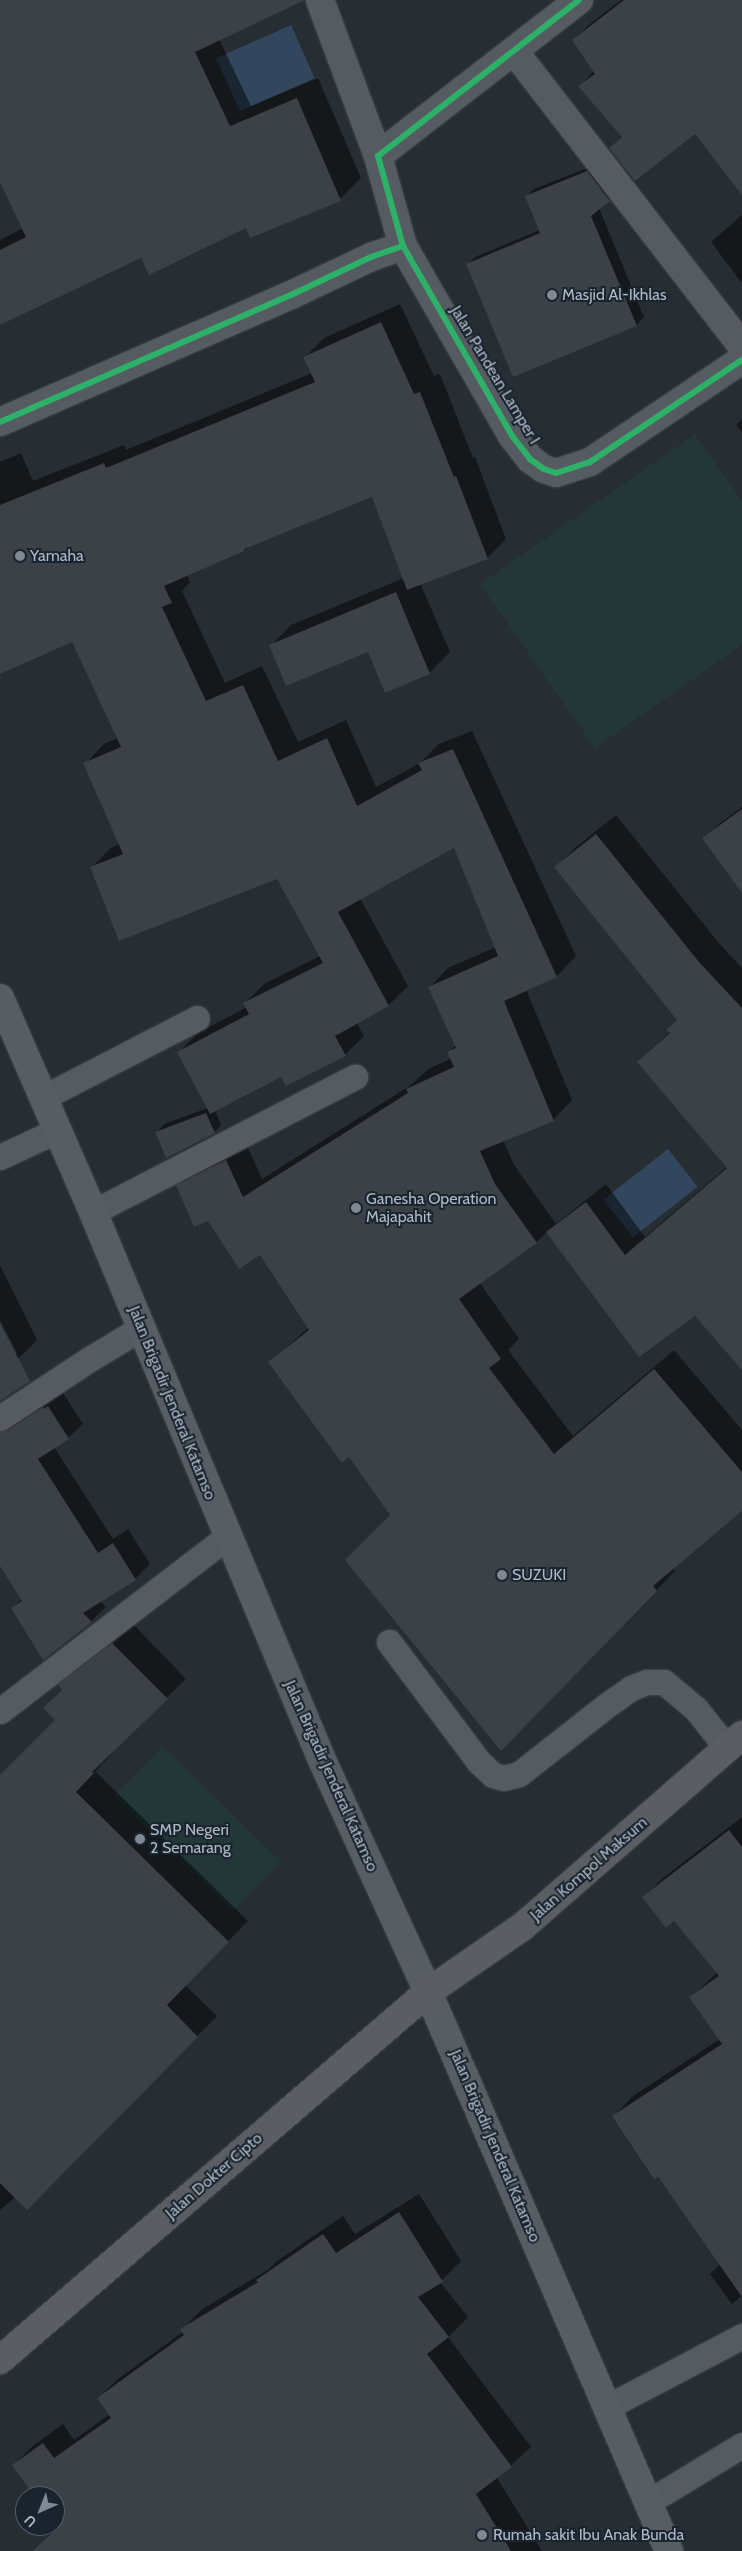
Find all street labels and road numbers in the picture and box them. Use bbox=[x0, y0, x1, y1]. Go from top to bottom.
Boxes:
street label: Jalan Pandean Lamper I bbox=[446, 302, 544, 448]
street label: Jalan Brigadir Jenderal Katamso bbox=[124, 1303, 220, 1503]
street label: Jalan Brigadir Jenderal Katamso bbox=[280, 1677, 382, 1875]
street label: Jalan Kompol Maksum bbox=[527, 1813, 651, 1925]
street label: Jalan Brigadir Jenderal Katamso bbox=[446, 2047, 544, 2245]
street label: Jalan Dokter Cipto bbox=[162, 2129, 266, 2223]

